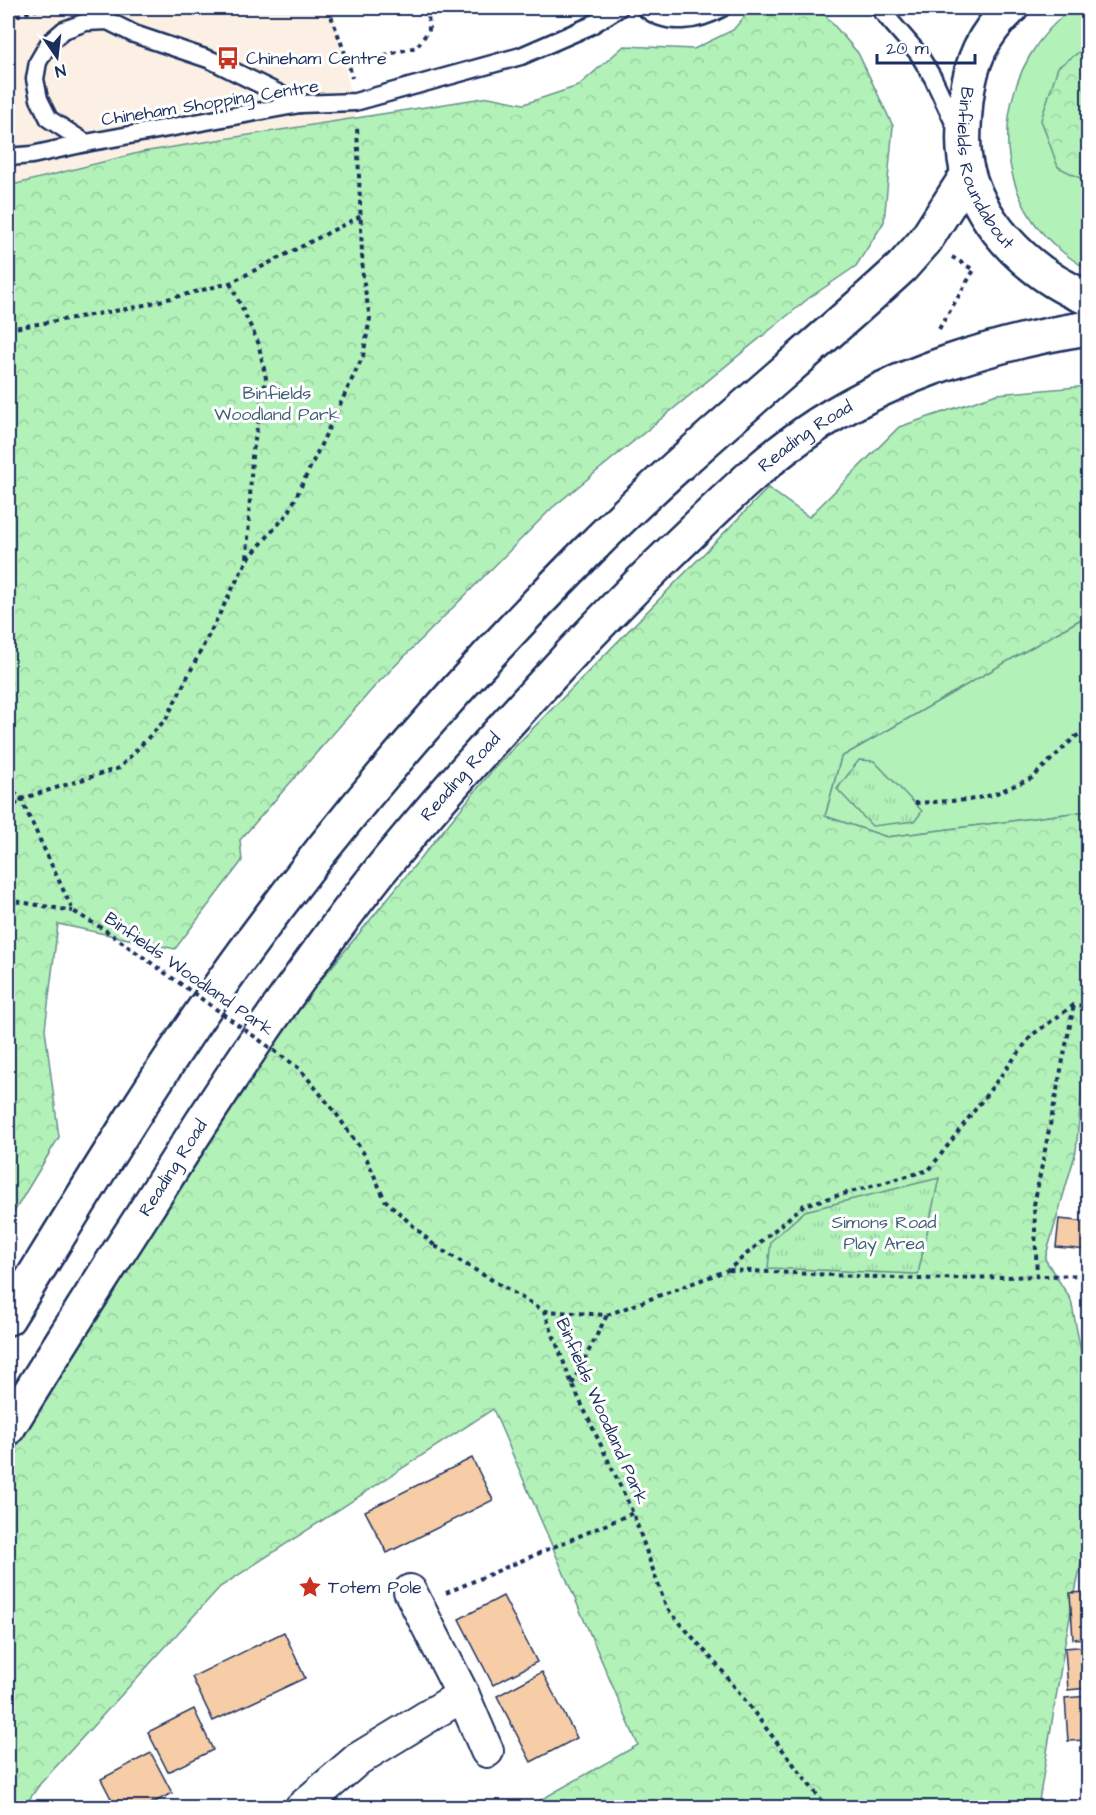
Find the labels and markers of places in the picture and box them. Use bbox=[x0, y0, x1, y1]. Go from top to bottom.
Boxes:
bus stop icon: Chineham Centre bbox=[215, 45, 241, 71]
place label: Chineham Centre bbox=[246, 46, 387, 71]
place icon: Totem Pole bbox=[297, 1574, 323, 1600]
place label: Totem Pole bbox=[328, 1575, 422, 1600]

